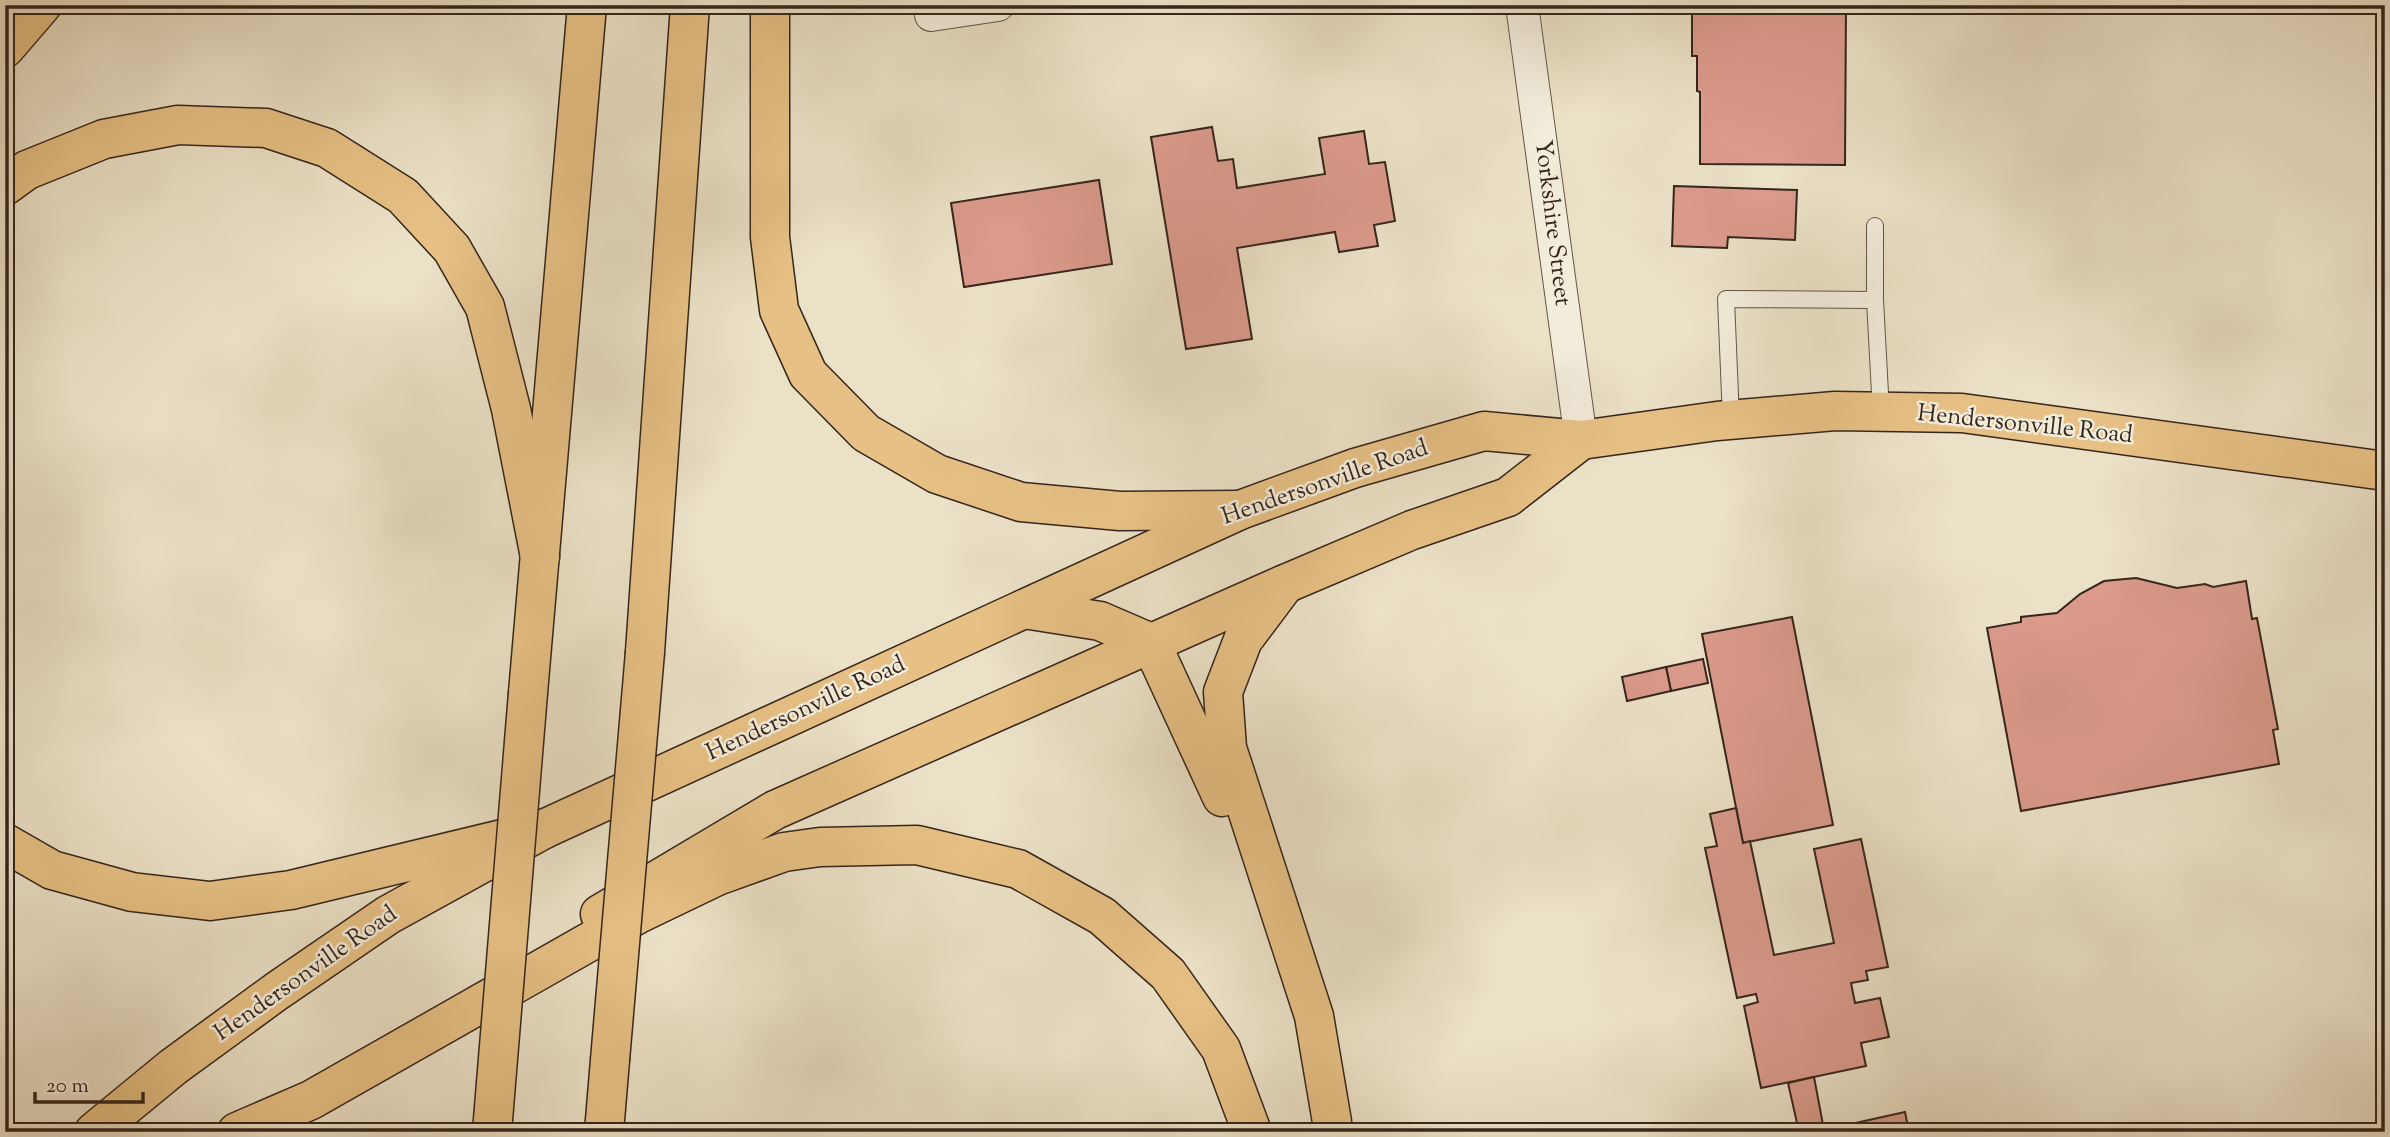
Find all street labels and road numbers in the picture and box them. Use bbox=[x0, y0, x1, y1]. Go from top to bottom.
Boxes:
street label: Yorkshire Street bbox=[1525, 138, 1579, 308]
street label: Hendersonville Road bbox=[1916, 397, 2135, 453]
street label: Hendersonville Road bbox=[1217, 432, 1433, 534]
street label: Hendersonville Road bbox=[701, 648, 912, 770]
street label: Hendersonville Road bbox=[208, 898, 405, 1050]

